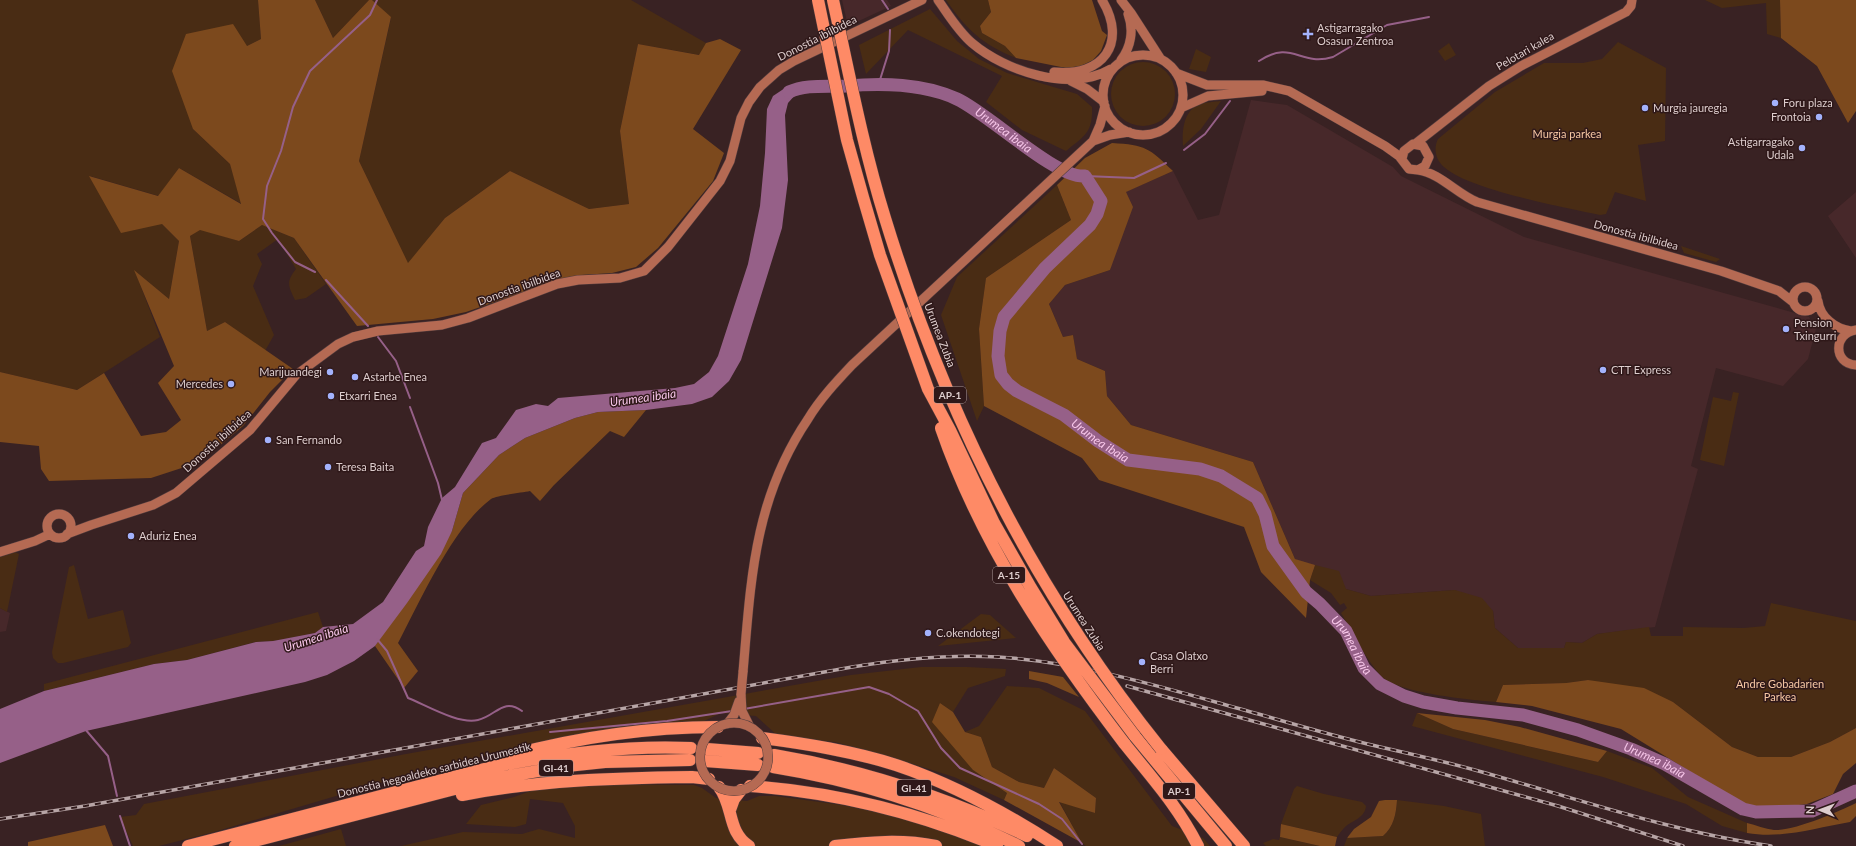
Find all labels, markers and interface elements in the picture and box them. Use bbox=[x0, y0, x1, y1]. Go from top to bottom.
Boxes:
street label: Donostia ibilbidea bbox=[775, 12, 858, 63]
place label: Astigarragako Osasun Zentroa bbox=[1317, 21, 1393, 47]
marker: Astigarragako Osasun Zentroa bbox=[1302, 28, 1314, 40]
street label: Pelotari kalea bbox=[1494, 29, 1556, 72]
place label: Foru plaza bbox=[1783, 96, 1833, 109]
marker: Foru plaza bbox=[1770, 98, 1780, 108]
place label: Murgia jauregia bbox=[1653, 101, 1727, 114]
marker: Murgia jauregia bbox=[1640, 103, 1650, 113]
water label: Urumea ibaia bbox=[972, 104, 1035, 156]
place label: Frontoia bbox=[1771, 110, 1811, 123]
marker: Frontoia bbox=[1814, 112, 1824, 122]
park label: Murgia parkea bbox=[1533, 127, 1601, 140]
place label: Astigarragako Udala bbox=[1728, 135, 1794, 161]
marker: Astigarragako Udala bbox=[1797, 143, 1807, 153]
street label: Donostia ibilbidea bbox=[1592, 217, 1680, 252]
street label: Donostia ibilbidea bbox=[476, 266, 562, 308]
street label: Urumea Zubia bbox=[922, 301, 959, 369]
place label: Pension Txingurri bbox=[1794, 316, 1837, 342]
marker: Pension Txingurri bbox=[1781, 324, 1791, 334]
place label: CTT Express bbox=[1611, 363, 1671, 376]
place label: Marijuandegi bbox=[259, 365, 322, 378]
marker: CTT Express bbox=[1598, 365, 1608, 375]
marker: Marijuandegi bbox=[325, 367, 335, 377]
place label: Astarbe Enea bbox=[363, 370, 427, 383]
marker: Astarbe Enea bbox=[350, 372, 360, 382]
place label: Mercedes bbox=[176, 377, 223, 390]
marker: Mercedes bbox=[226, 379, 236, 389]
water label: Urumea ibaia bbox=[609, 385, 677, 410]
road number: AP-1 bbox=[934, 387, 966, 403]
place label: Etxarri Enea bbox=[339, 389, 397, 402]
marker: Etxarri Enea bbox=[326, 391, 336, 401]
street label: Donostia ibilbidea bbox=[180, 407, 253, 475]
water label: Urumea ibaia bbox=[1069, 415, 1132, 466]
place label: San Fernando bbox=[276, 433, 342, 446]
marker: San Fernando bbox=[263, 435, 273, 445]
place label: Teresa Baita bbox=[336, 460, 394, 473]
marker: Teresa Baita bbox=[323, 462, 333, 472]
place label: Aduriz Enea bbox=[139, 529, 197, 542]
marker: Aduriz Enea bbox=[126, 531, 136, 541]
road number: A-15 bbox=[993, 567, 1025, 583]
street label: Urumea Zubia bbox=[1060, 589, 1108, 653]
water label: Urumea ibaia bbox=[1328, 612, 1375, 678]
water label: Urumea ibaia bbox=[282, 620, 350, 655]
place label: C.okendotegi bbox=[936, 626, 1000, 639]
marker: C.okendotegi bbox=[923, 628, 933, 638]
place label: Casa Olatxo Berri bbox=[1150, 649, 1208, 675]
marker: Casa Olatxo Berri bbox=[1137, 657, 1147, 667]
park label: Andre Gobadarien Parkea bbox=[1736, 677, 1824, 703]
street label: Donostia hegoaldeko sarbidea Urumeatik bbox=[336, 739, 532, 800]
water label: Urumea ibaia bbox=[1622, 739, 1688, 781]
road number: GI-41 bbox=[539, 760, 573, 776]
road number: GI-41 bbox=[897, 780, 931, 796]
road number: AP-1 bbox=[1163, 783, 1195, 799]
north arrow bbox=[1800, 790, 1840, 830]
text: N bbox=[1803, 805, 1816, 814]

